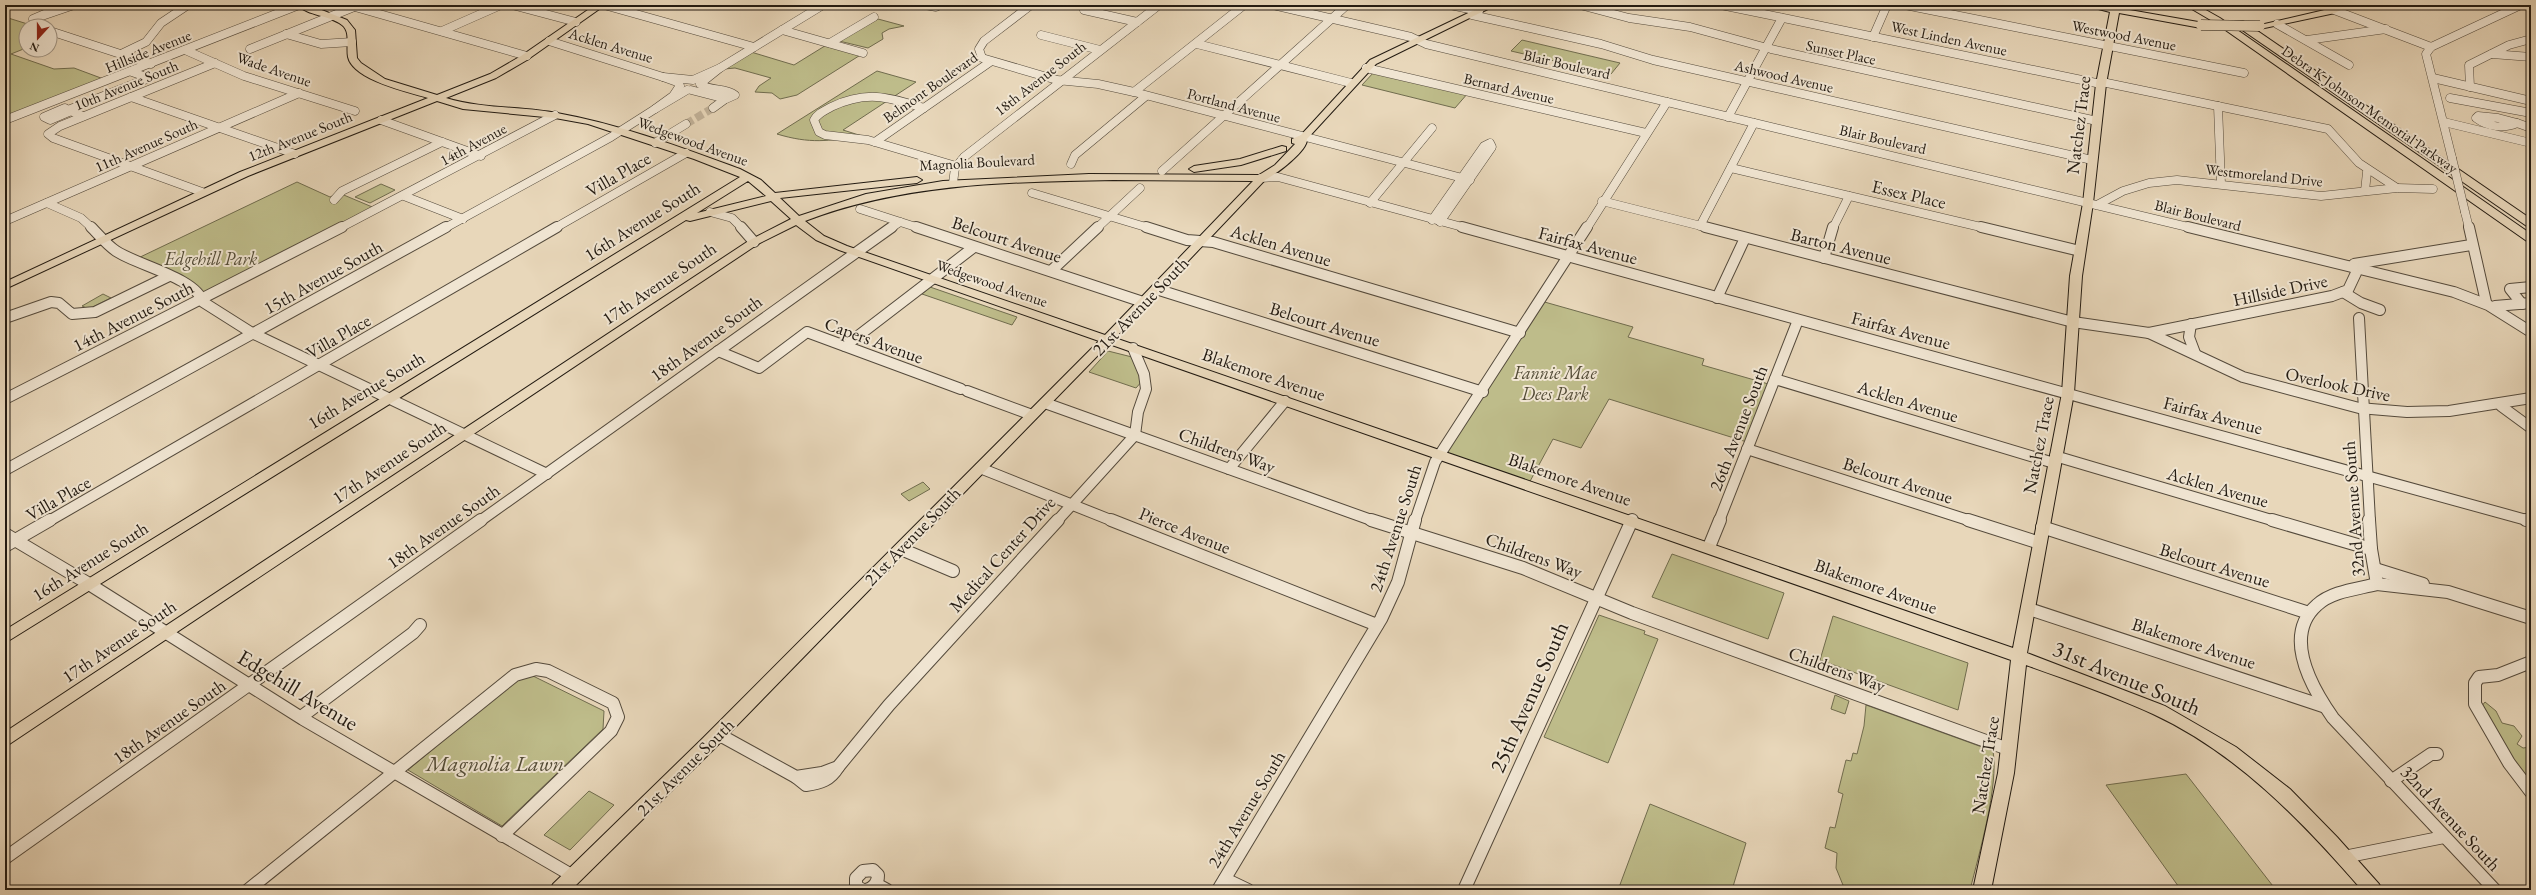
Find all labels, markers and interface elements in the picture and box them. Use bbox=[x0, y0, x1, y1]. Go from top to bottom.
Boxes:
street label: West Linden Avenue bbox=[1889, 16, 2009, 60]
street label: Westwood Avenue bbox=[2070, 16, 2178, 54]
north arrow bbox=[18, 18, 58, 58]
street label: Acklen Avenue bbox=[566, 23, 655, 67]
street label: Hillside Avenue bbox=[102, 25, 194, 77]
street label: Sunset Place bbox=[1804, 35, 1878, 69]
street label: 18th Avenue South bbox=[991, 36, 1090, 120]
text: N bbox=[28, 39, 41, 55]
street label: Debra K Johnson Memorial Parkway bbox=[2278, 41, 2462, 177]
street label: Blair Boulevard bbox=[1522, 45, 1613, 83]
street label: Wade Avenue bbox=[234, 47, 314, 91]
street label: Belmont Boulevard bbox=[879, 47, 981, 127]
street label: 10th Avenue South bbox=[71, 55, 181, 115]
street label: Ashwood Avenue bbox=[1732, 55, 1835, 97]
street label: Bernard Avenue bbox=[1462, 68, 1556, 108]
street label: Natchez Trace bbox=[2061, 75, 2095, 175]
street label: Portland Avenue bbox=[1185, 83, 1283, 127]
street label: 12th Avenue South bbox=[245, 106, 355, 166]
street label: Wedgewood Avenue bbox=[635, 112, 751, 170]
street label: 11th Avenue South bbox=[92, 114, 201, 176]
street label: 14th Avenue bbox=[436, 118, 510, 169]
street label: Blair Boulevard bbox=[1838, 120, 1929, 158]
street label: Villa Place bbox=[582, 146, 654, 202]
street label: Magnolia Boulevard bbox=[919, 149, 1036, 175]
street label: Westmoreland Drive bbox=[2204, 159, 2324, 191]
street label: Essex Place bbox=[1870, 174, 1948, 214]
street label: 16th Avenue South bbox=[580, 176, 704, 266]
street label: Blair Boulevard bbox=[2153, 195, 2244, 235]
street label: Belcourt Avenue bbox=[949, 210, 1065, 268]
street label: Acklen Avenue bbox=[1227, 218, 1334, 271]
street label: Fairfax Avenue bbox=[1536, 221, 1640, 269]
street label: Barton Avenue bbox=[1788, 222, 1894, 270]
street label: 15th Avenue South bbox=[259, 235, 387, 319]
street label: 17th Avenue South bbox=[598, 236, 720, 330]
park label: Edgehill Park bbox=[164, 247, 257, 271]
street label: 21st Avenue South bbox=[1087, 252, 1193, 360]
street label: Wedgewood Avenue bbox=[934, 255, 1050, 311]
street label: Hillside Drive bbox=[2231, 269, 2329, 311]
street label: 14th Avenue South bbox=[69, 276, 197, 356]
street label: 18th Avenue South bbox=[646, 290, 766, 386]
street label: Belcourt Avenue bbox=[1267, 296, 1383, 352]
street label: Fairfax Avenue bbox=[1849, 306, 1953, 354]
street label: Villa Place bbox=[302, 308, 374, 364]
street label: Capers Avenue bbox=[821, 312, 927, 368]
street label: Blakemore Avenue bbox=[1199, 342, 1329, 406]
street label: 16th Avenue South bbox=[303, 346, 429, 434]
park label: Fannie Mae Dees Park bbox=[1512, 361, 1597, 405]
street label: 26th Avenue South bbox=[1703, 362, 1773, 494]
street label: Overlook Drive bbox=[2283, 362, 2393, 406]
street label: Acklen Avenue bbox=[1854, 374, 1961, 427]
street label: Fairfax Avenue bbox=[2161, 391, 2265, 439]
street label: Natchez Trace bbox=[2017, 394, 2059, 496]
street label: 17th Avenue South bbox=[328, 415, 450, 509]
street label: Childrens Way bbox=[1175, 422, 1279, 478]
street label: 32nd Avenue South bbox=[2337, 440, 2369, 578]
street label: Blakemore Avenue bbox=[1505, 447, 1635, 511]
street label: Belcourt Avenue bbox=[1840, 451, 1956, 509]
street label: 24th Avenue South bbox=[1364, 461, 1426, 595]
street label: Acklen Avenue bbox=[2164, 461, 2271, 512]
street label: Villa Place bbox=[22, 470, 94, 526]
street label: 18th Avenue South bbox=[382, 479, 504, 573]
street label: 21st Avenue South bbox=[859, 482, 965, 590]
street label: Medical Center Drive bbox=[944, 491, 1060, 617]
street label: Pierce Avenue bbox=[1136, 501, 1234, 559]
street label: 16th Avenue South bbox=[28, 516, 152, 606]
street label: Childrens Way bbox=[1482, 527, 1586, 583]
street label: Belcourt Avenue bbox=[2157, 537, 2273, 593]
street label: Blakemore Avenue bbox=[1812, 553, 1940, 619]
street label: 17th Avenue South bbox=[58, 594, 180, 688]
street label: Blakemore Avenue bbox=[2129, 612, 2259, 674]
street label: 25th Avenue South bbox=[1483, 617, 1575, 777]
street label: 31st Avenue South bbox=[2049, 634, 2205, 722]
street label: Childrens Way bbox=[1785, 641, 1889, 697]
street label: Edgehill Avenue bbox=[232, 643, 364, 738]
street label: 18th Avenue South bbox=[108, 674, 230, 768]
street label: 21st Avenue South bbox=[631, 713, 739, 821]
street label: Natchez Trace bbox=[1966, 715, 2004, 815]
street label: 24th Avenue South bbox=[1202, 746, 1290, 872]
park label: Magnolia Lawn bbox=[424, 749, 564, 778]
street label: 32nd Avenue South bbox=[2396, 760, 2506, 876]

